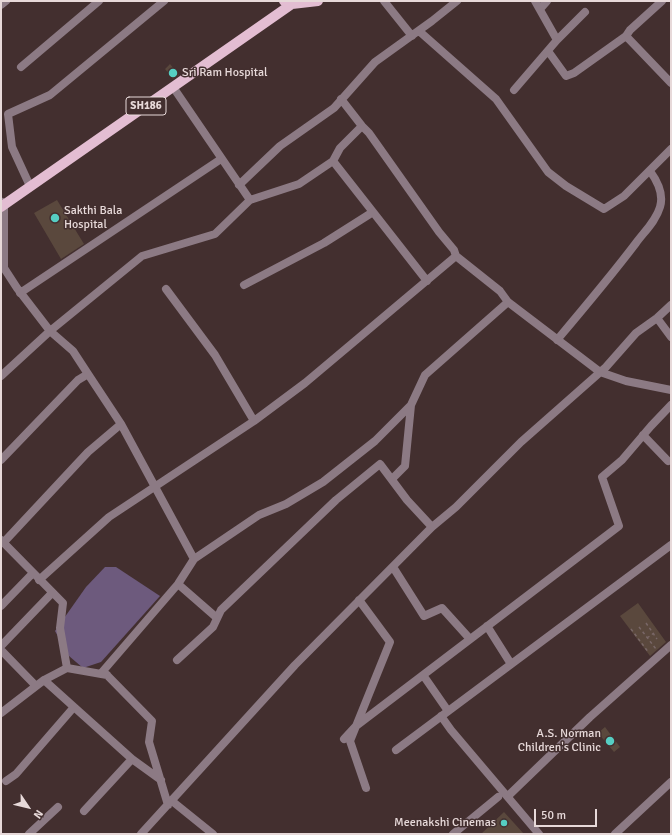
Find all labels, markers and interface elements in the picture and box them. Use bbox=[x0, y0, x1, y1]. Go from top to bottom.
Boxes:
place label: Sri Ram Hospital bbox=[182, 66, 268, 80]
marker: Sri Ram Hospital bbox=[167, 67, 179, 79]
road number: SH186 bbox=[126, 97, 166, 115]
place label: Sakthi Bala Hospital bbox=[64, 204, 122, 232]
marker: Sakthi Bala Hospital bbox=[49, 212, 61, 224]
place label: A.S. Norman Children's Clinic bbox=[518, 727, 601, 755]
marker: A.S. Norman Children's Clinic bbox=[604, 735, 616, 747]
north arrow bbox=[8, 787, 48, 827]
scale bar bbox=[536, 801, 599, 827]
text: N bbox=[31, 807, 46, 821]
text: 50 m bbox=[541, 808, 566, 823]
place label: Meenakshi Cinemas bbox=[394, 816, 496, 830]
marker: Meenakshi Cinemas bbox=[499, 818, 509, 828]

